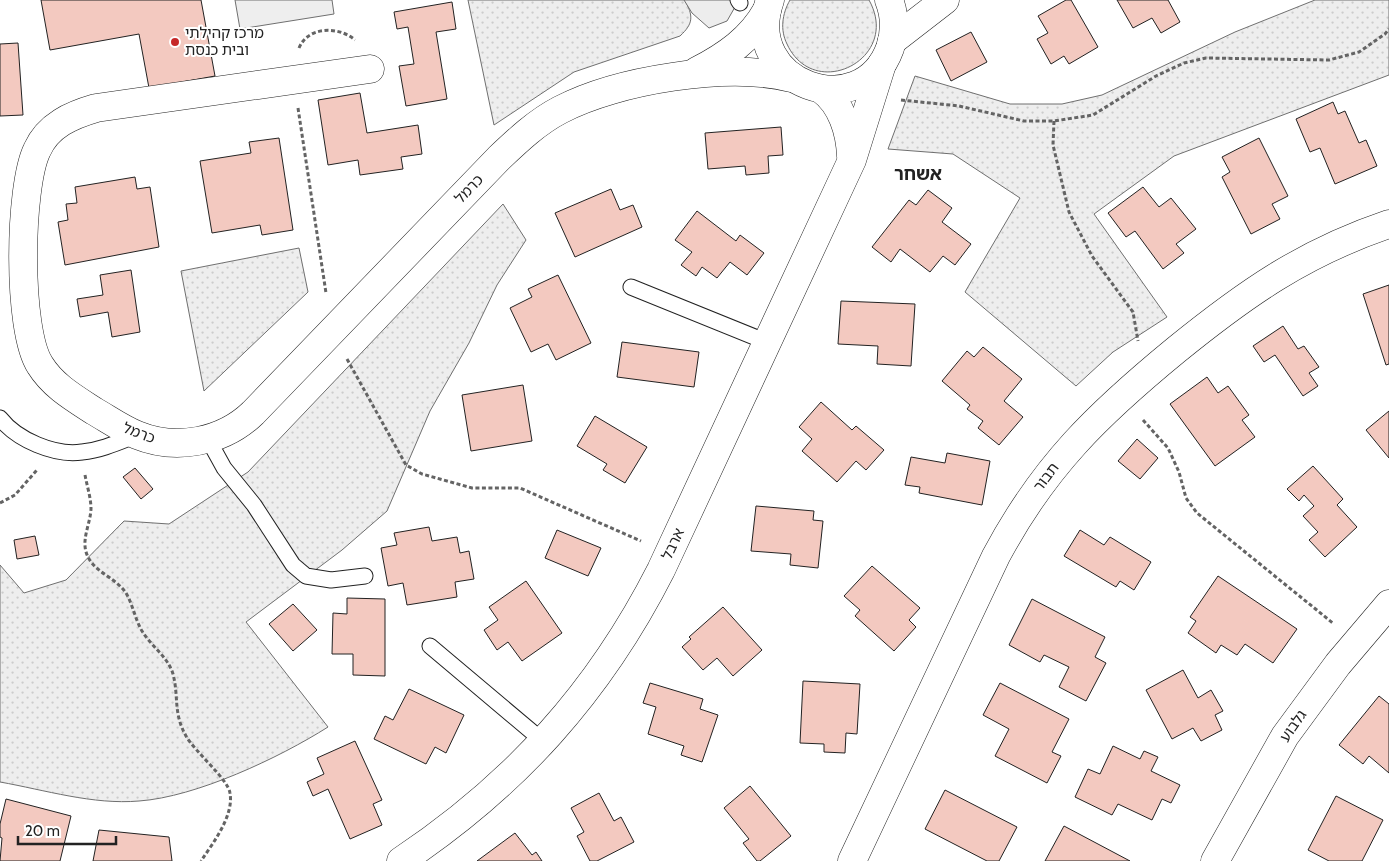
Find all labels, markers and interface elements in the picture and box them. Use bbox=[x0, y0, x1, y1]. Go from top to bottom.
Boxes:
place label: מרכז קהילתי ובית כנסת bbox=[185, 24, 264, 59]
marker: מרכז קהילתי ובית כנסת bbox=[169, 36, 181, 48]
district label: אשחר bbox=[894, 163, 942, 185]
street label: כרמל bbox=[451, 171, 487, 207]
street label: כרמל bbox=[120, 419, 158, 447]
street label: תבור bbox=[1029, 459, 1063, 495]
street label: ארבל bbox=[658, 525, 688, 563]
street label: גלבוע bbox=[1276, 706, 1311, 745]
scale bar bbox=[18, 814, 115, 846]
text: 20 m bbox=[25, 822, 60, 840]

